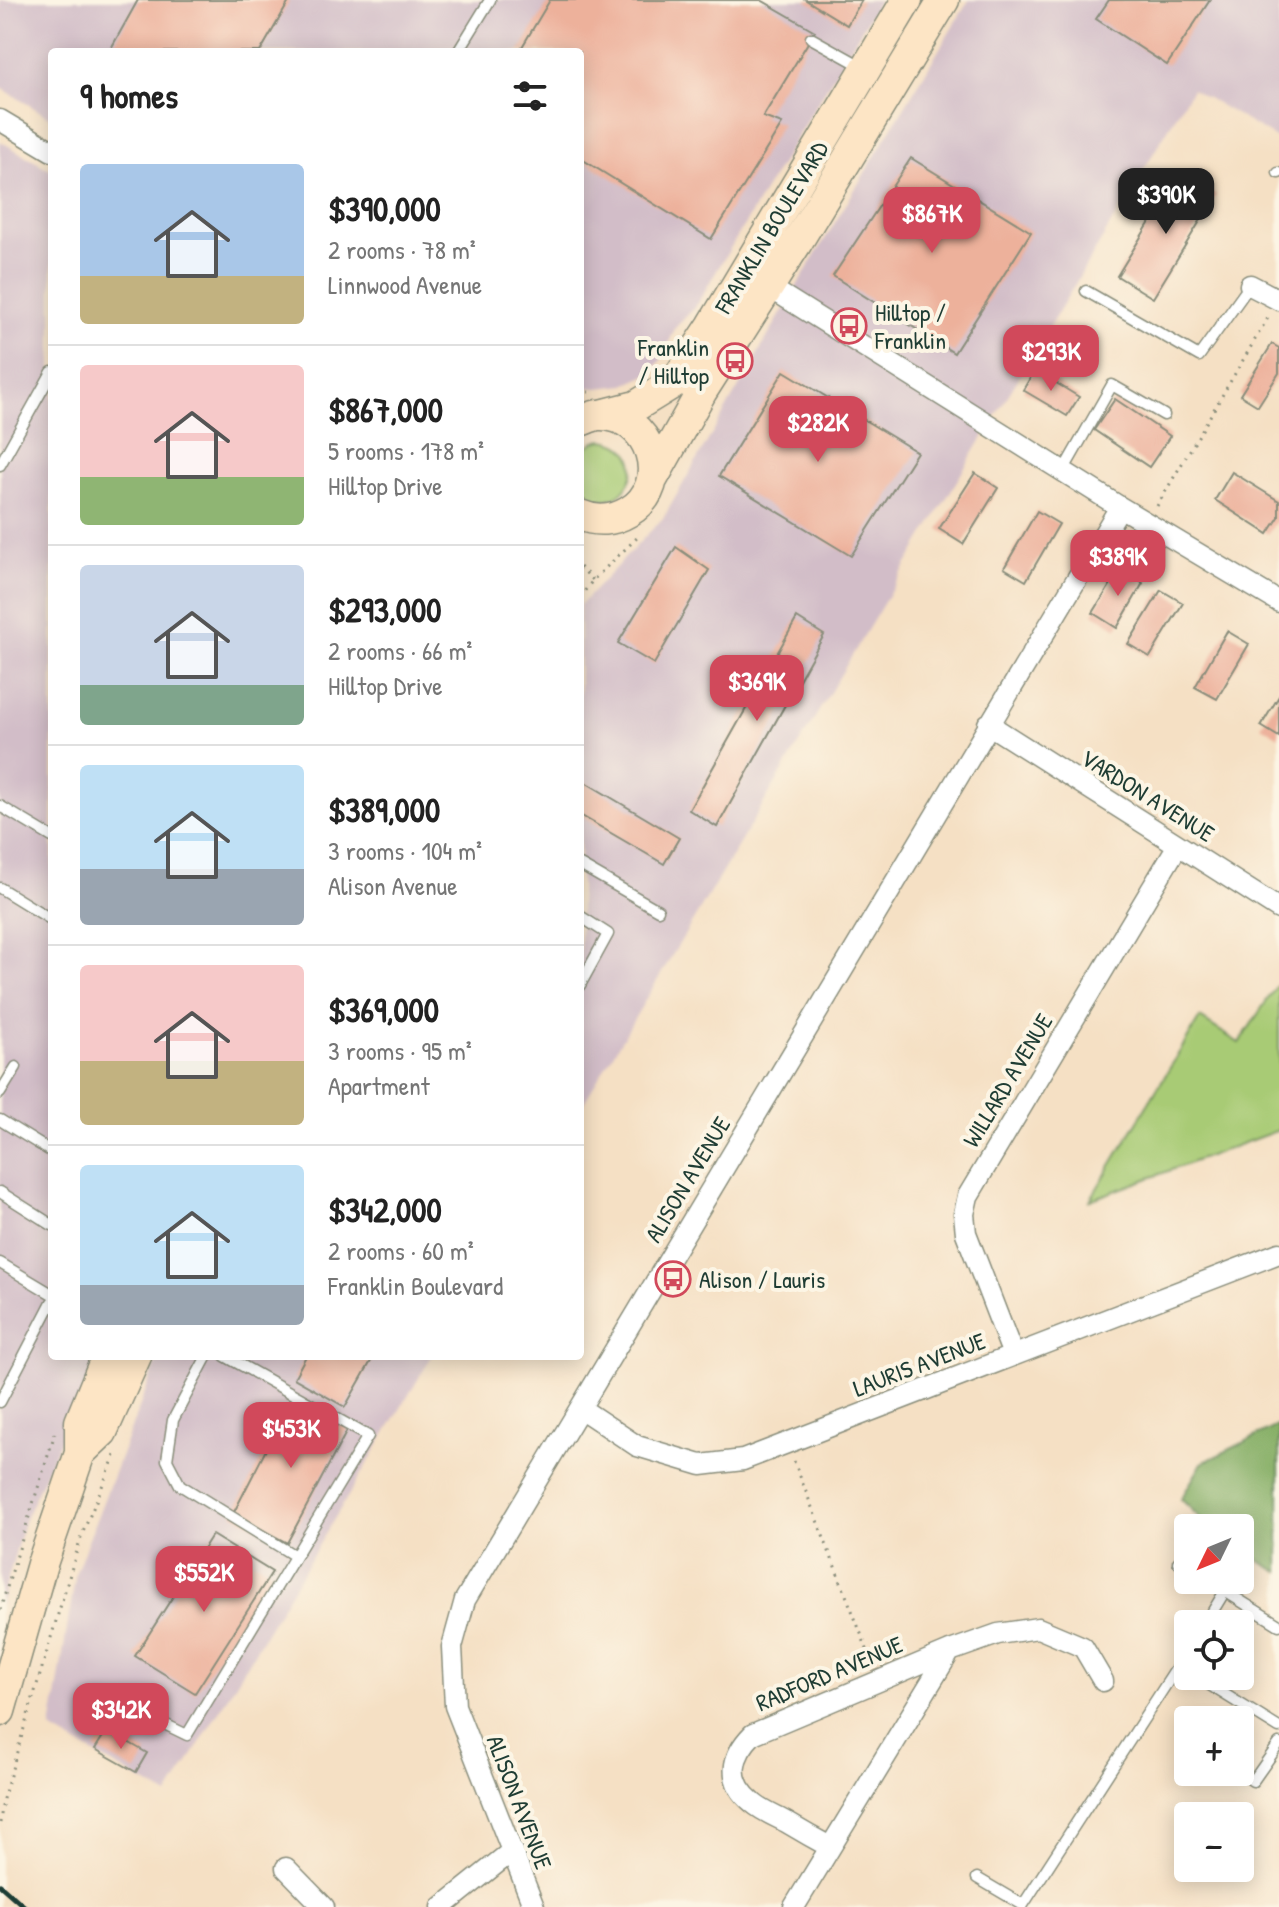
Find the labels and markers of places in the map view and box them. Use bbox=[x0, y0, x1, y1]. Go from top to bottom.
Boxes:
pin: $390K bbox=[1110, 168, 1222, 236]
pin: $867K bbox=[876, 187, 988, 255]
place label: Hilltop / Franklin bbox=[874, 296, 946, 356]
bus stop icon: Hilltop / Franklin bbox=[830, 307, 868, 345]
pin: $293K bbox=[995, 325, 1107, 393]
place label: Franklin / Hilltop bbox=[637, 331, 709, 391]
bus stop icon: Franklin / Hilltop bbox=[716, 342, 754, 380]
pin: $282K bbox=[762, 396, 874, 464]
pin: $389K bbox=[1062, 530, 1174, 598]
pin: $369K bbox=[701, 655, 813, 723]
bus stop icon: Alison / Lauris bbox=[654, 1260, 692, 1298]
place label: Alison / Lauris bbox=[699, 1263, 825, 1295]
pin: $453K bbox=[235, 1402, 347, 1470]
pin: $552K bbox=[148, 1546, 260, 1614]
pin: $342K bbox=[65, 1683, 177, 1751]

